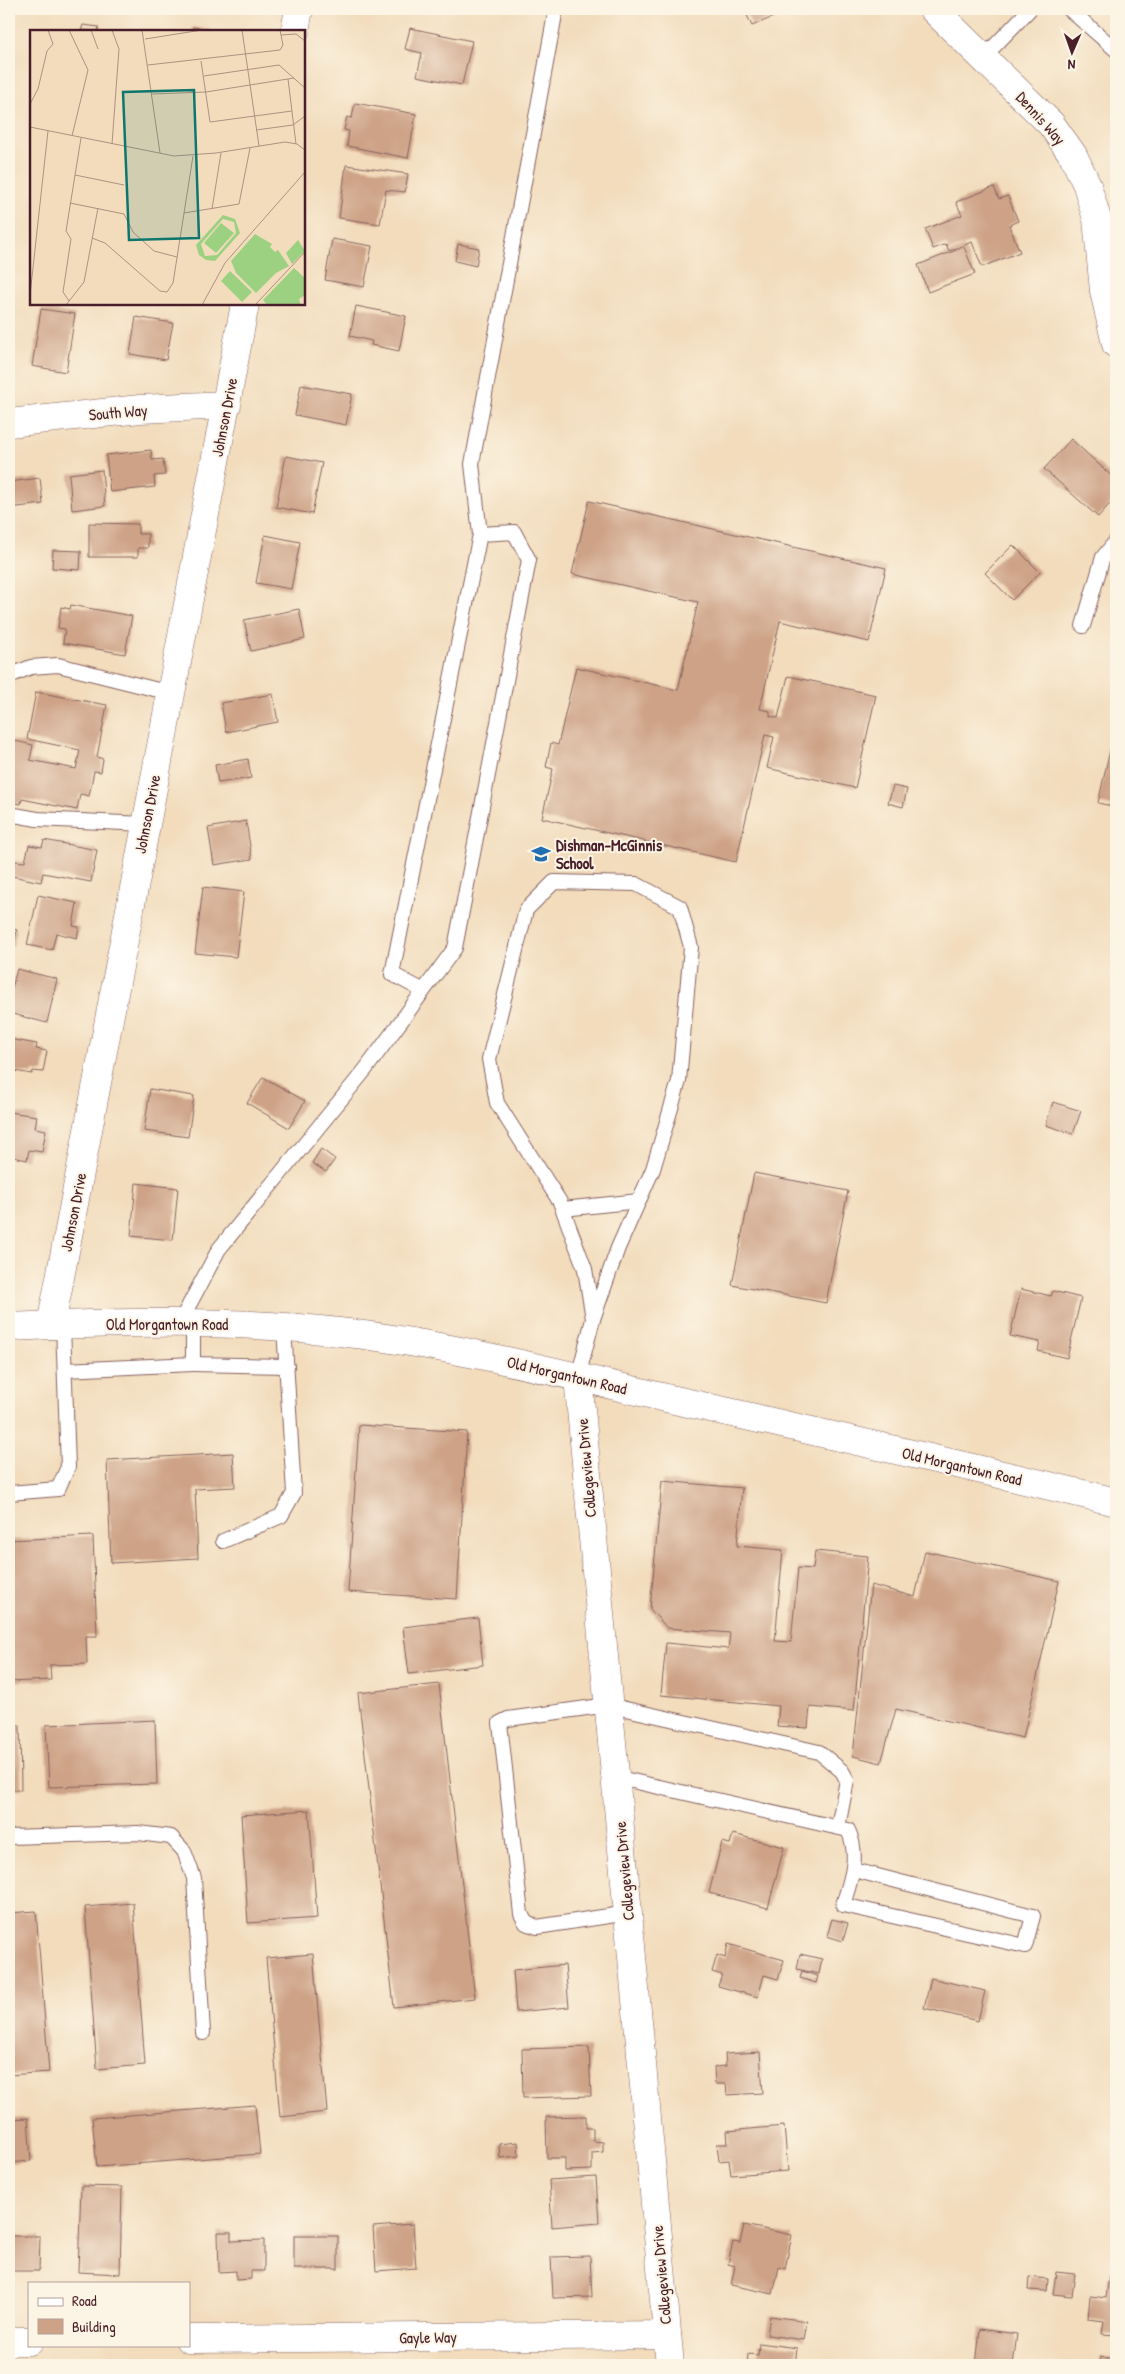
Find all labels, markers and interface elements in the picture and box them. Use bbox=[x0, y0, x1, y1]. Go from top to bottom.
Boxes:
north arrow bbox=[1048, 28, 1098, 78]
inset map bbox=[30, 30, 305, 305]
text: N bbox=[1067, 56, 1076, 75]
street label: Dennis Way bbox=[1011, 87, 1071, 150]
street label: Johnson Drive bbox=[206, 375, 243, 458]
street label: South Way bbox=[88, 398, 149, 426]
street label: Johnson Drive bbox=[129, 772, 166, 855]
place label: Dishman-McGinnis School bbox=[556, 834, 663, 874]
school or university icon: Dishman-McGinnis School bbox=[530, 843, 552, 865]
street label: Johnson Drive bbox=[55, 1170, 92, 1253]
street label: Old Morgantown Road bbox=[106, 1313, 228, 1335]
street label: Old Morgantown Road bbox=[505, 1351, 629, 1399]
street label: Collegeview Drive bbox=[571, 1417, 601, 1519]
street label: Old Morgantown Road bbox=[900, 1442, 1024, 1490]
street label: Collegeview Drive bbox=[609, 1820, 639, 1922]
street label: Collegeview Drive bbox=[646, 2224, 676, 2326]
legend bbox=[28, 2282, 190, 2346]
text: Road bbox=[72, 2290, 97, 2311]
text: Building bbox=[72, 2316, 116, 2337]
street label: Gayle Way bbox=[399, 2325, 457, 2349]

